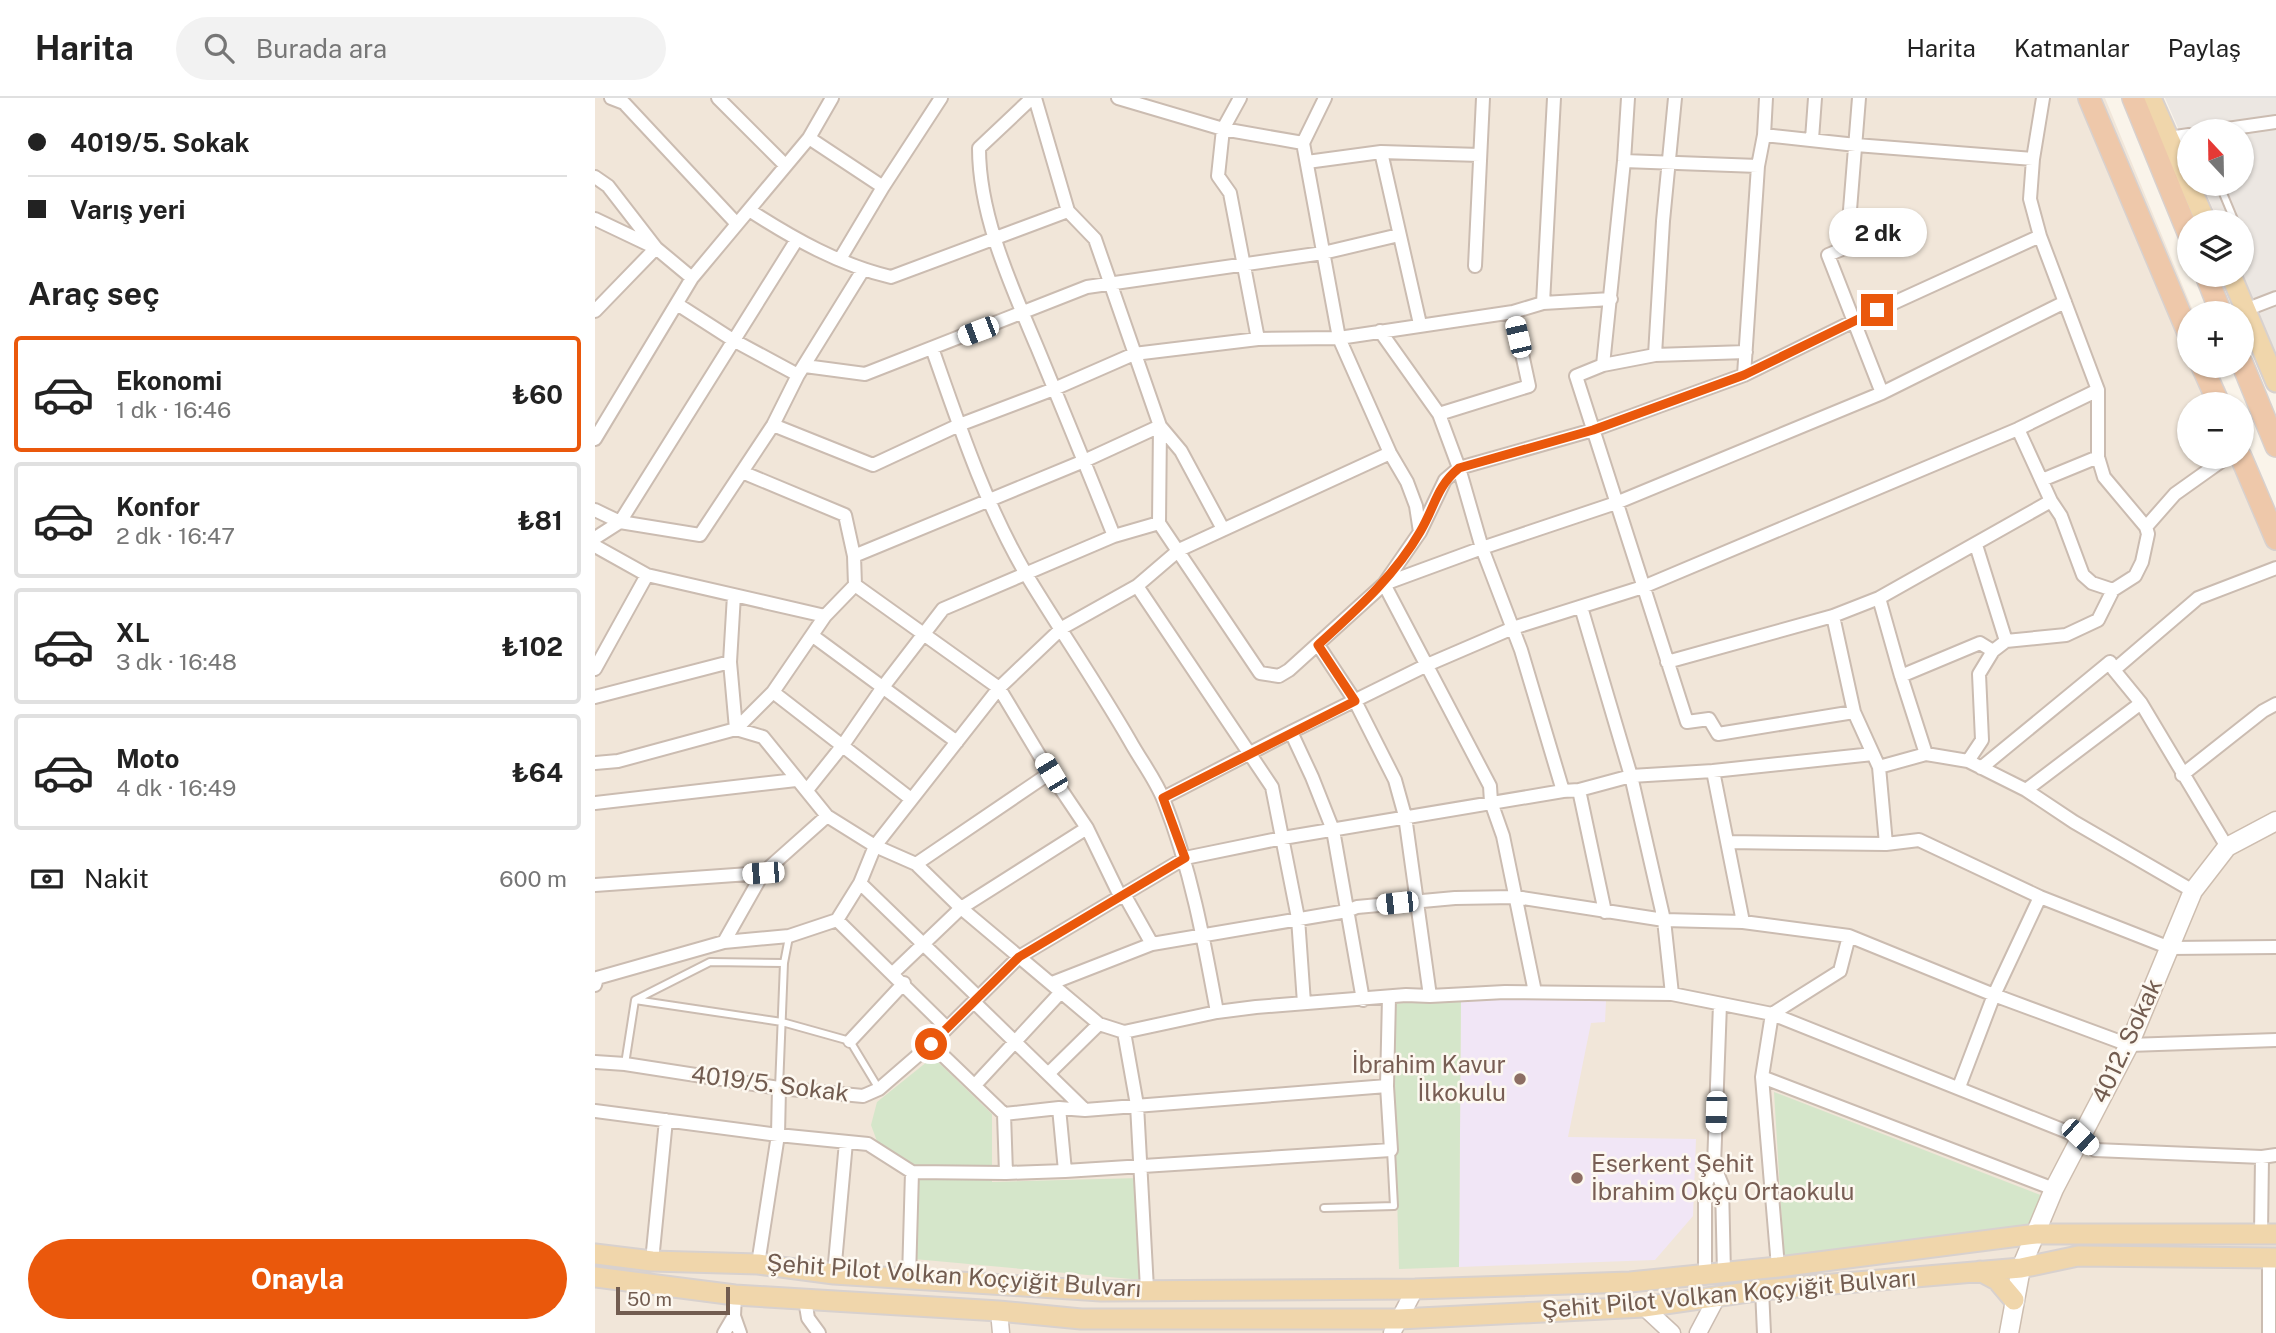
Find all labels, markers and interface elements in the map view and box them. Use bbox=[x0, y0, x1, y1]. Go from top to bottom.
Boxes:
search box bbox=[176, 17, 666, 80]
text: Harita bbox=[35, 29, 134, 67]
icon: search bbox=[200, 29, 238, 67]
text: Burada ara bbox=[256, 33, 387, 64]
text: Harita bbox=[1907, 34, 1976, 62]
text: Katmanlar bbox=[2014, 34, 2130, 62]
text: Paylaş bbox=[2168, 34, 2241, 62]
north arrow bbox=[2177, 119, 2254, 196]
map controls bbox=[2177, 119, 2254, 469]
text: 4019/5. Sokak bbox=[70, 127, 250, 158]
text: Varış yeri bbox=[70, 194, 185, 225]
callout: 2 dk bbox=[1828, 208, 1926, 258]
button: layers bbox=[2177, 210, 2254, 287]
text: 2 dk bbox=[1854, 219, 1902, 246]
text: Araç seç bbox=[28, 275, 160, 312]
route end bbox=[1861, 294, 1893, 326]
button: + bbox=[2177, 301, 2254, 378]
car bbox=[955, 314, 1002, 348]
car bbox=[1504, 314, 1533, 360]
icon: car bbox=[32, 363, 95, 426]
text: Ekonomi bbox=[116, 365, 222, 396]
text: ₺60 bbox=[512, 379, 563, 410]
button: − bbox=[2177, 392, 2254, 469]
text: 1 dk · 16:46 bbox=[116, 396, 231, 423]
icon: car bbox=[32, 489, 95, 552]
text: Konfor bbox=[116, 491, 200, 522]
text: ₺81 bbox=[517, 505, 563, 536]
text: 2 dk · 16:47 bbox=[116, 522, 235, 549]
icon: car bbox=[32, 615, 95, 678]
text: XL bbox=[116, 617, 150, 648]
text: ₺102 bbox=[502, 631, 563, 662]
text: 3 dk · 16:48 bbox=[116, 648, 237, 675]
icon: car bbox=[32, 741, 95, 804]
text: Moto bbox=[116, 743, 179, 774]
car bbox=[1032, 750, 1071, 796]
text: ₺64 bbox=[512, 757, 563, 788]
text: 4 dk · 16:49 bbox=[116, 774, 236, 801]
icon: cash bbox=[28, 860, 66, 898]
car bbox=[742, 861, 785, 885]
text: Nakit bbox=[84, 863, 149, 894]
text: 600 m bbox=[499, 865, 567, 892]
car bbox=[1376, 890, 1419, 916]
street label: 4012. Sokak bbox=[2085, 974, 2167, 1107]
route start bbox=[915, 1028, 947, 1060]
place label: İbrahim Kavur İlkokulu bbox=[1352, 1050, 1506, 1106]
street label: 4019/5. Sokak bbox=[690, 1059, 851, 1107]
marker: İbrahim Kavur İlkokulu bbox=[1512, 1071, 1528, 1087]
car bbox=[1705, 1091, 1728, 1133]
car bbox=[2058, 1115, 2103, 1159]
place label: Eserkent Şehit İbrahim Okçu Ortaokulu bbox=[1591, 1149, 1855, 1205]
marker: Eserkent Şehit İbrahim Okçu Ortaokulu bbox=[1569, 1170, 1585, 1186]
button: Onayla bbox=[28, 1239, 567, 1319]
street label: Şehit Pilot Volkan Koçyiğit Bulvarı bbox=[766, 1248, 1143, 1302]
street label: Şehit Pilot Volkan Koçyiğit Bulvarı bbox=[1540, 1263, 1917, 1323]
scale bar bbox=[616, 1284, 730, 1316]
text: 50 m bbox=[627, 1288, 672, 1310]

